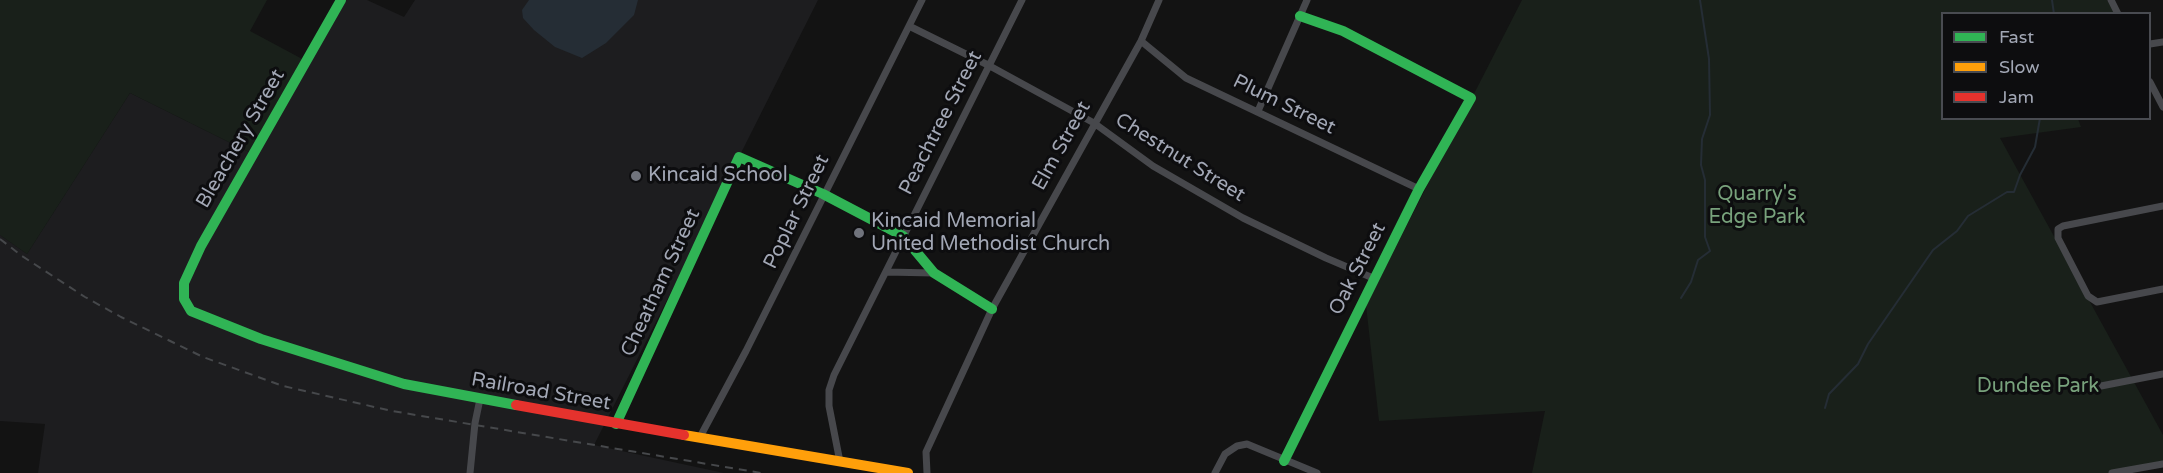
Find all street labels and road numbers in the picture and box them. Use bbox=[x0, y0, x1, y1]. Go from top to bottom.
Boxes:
street label: Peachtree Street bbox=[894, 47, 988, 199]
street label: Bleachery Street bbox=[192, 65, 290, 213]
street label: Plum Street bbox=[1229, 70, 1339, 140]
street label: Elm Street bbox=[1028, 97, 1096, 195]
street label: Chestnut Street bbox=[1111, 108, 1249, 208]
street label: Poplar Street bbox=[759, 151, 835, 273]
street label: Cheatham Street bbox=[616, 205, 706, 361]
street label: Oak Street bbox=[1324, 219, 1392, 319]
street label: Railroad Street bbox=[469, 368, 613, 416]

